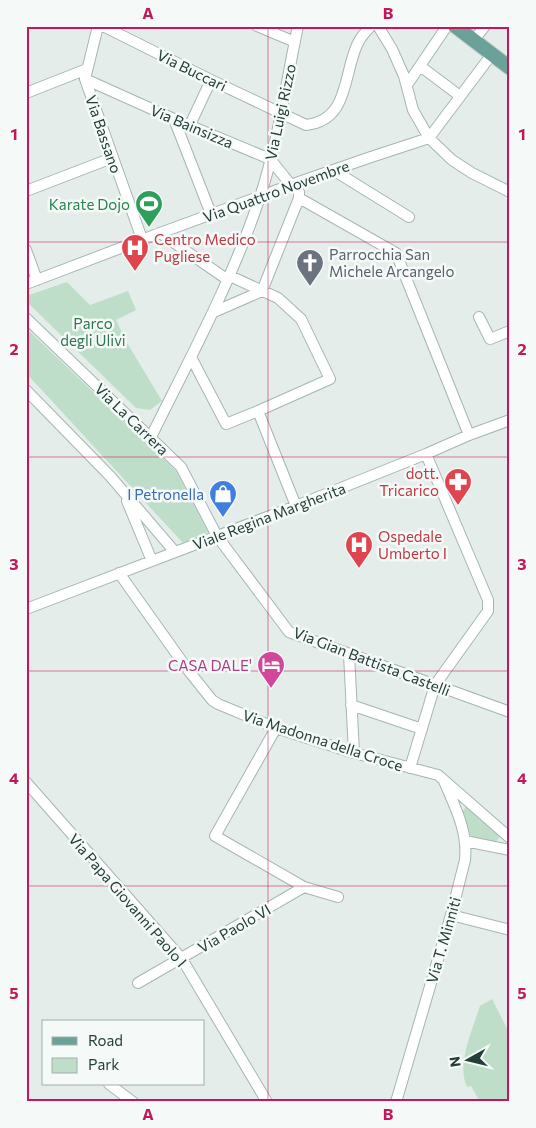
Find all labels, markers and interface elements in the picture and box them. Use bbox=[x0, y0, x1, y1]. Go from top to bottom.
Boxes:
text: A bbox=[142, 3, 154, 22]
text: B bbox=[383, 3, 394, 22]
street label: Via Buccari bbox=[154, 45, 230, 95]
street label: Via Luigi Rizzo bbox=[261, 62, 299, 162]
street label: Via Bassano bbox=[82, 93, 126, 175]
street label: Via Bainsizza bbox=[148, 100, 236, 152]
text: 1 bbox=[10, 124, 18, 143]
text: 1 bbox=[518, 124, 526, 143]
street label: Via Quattro Novembre bbox=[200, 156, 352, 226]
sports icon: Karate Dojo bbox=[134, 189, 164, 228]
place label: Karate Dojo bbox=[49, 195, 130, 213]
place label: Centro Medico Pugliese bbox=[154, 230, 256, 265]
hospital icon: Centro Medico Pugliese bbox=[120, 233, 150, 272]
place label: Parrocchia San Michele Arcangelo bbox=[329, 245, 454, 280]
church icon: Parrocchia San Michele Arcangelo bbox=[295, 248, 325, 287]
park label: Parco degli Ulivi bbox=[60, 314, 126, 349]
text: 2 bbox=[9, 339, 19, 358]
text: 2 bbox=[517, 339, 527, 358]
street label: Via La Carrera bbox=[91, 379, 173, 459]
place label: dott. Tricarico bbox=[379, 464, 439, 499]
pharmacy icon: dott. Tricarico bbox=[443, 467, 473, 506]
street label: Viale Regina Margherita bbox=[190, 479, 348, 553]
shop icon: I Petronella bbox=[208, 479, 238, 518]
place label: I Petronella bbox=[127, 485, 204, 503]
place label: Ospedale Umberto I bbox=[378, 527, 447, 562]
hospital icon: Ospedale Umberto I bbox=[344, 530, 374, 569]
text: 3 bbox=[9, 554, 19, 573]
text: 3 bbox=[517, 554, 527, 573]
street label: Via Gian Battista Castelli bbox=[291, 623, 453, 699]
hotel icon: CASA DALE' bbox=[256, 650, 286, 689]
place label: CASA DALE' bbox=[168, 656, 252, 674]
street label: Via Madonna della Croce bbox=[240, 706, 406, 774]
text: 4 bbox=[9, 768, 19, 787]
text: 4 bbox=[517, 768, 527, 787]
street label: Via Papa Giovanni Paolo I bbox=[65, 830, 191, 970]
street label: Via T. Minniti bbox=[422, 895, 464, 985]
street label: Via Paolo VI bbox=[194, 900, 274, 956]
text: 5 bbox=[9, 983, 19, 1002]
text: 5 bbox=[517, 983, 527, 1002]
legend bbox=[42, 1020, 205, 1086]
text: Road bbox=[88, 1031, 123, 1049]
north arrow bbox=[444, 1036, 494, 1086]
text: Park bbox=[88, 1055, 119, 1073]
text: N bbox=[445, 1055, 464, 1068]
text: A bbox=[142, 1104, 154, 1123]
text: B bbox=[383, 1104, 394, 1123]

